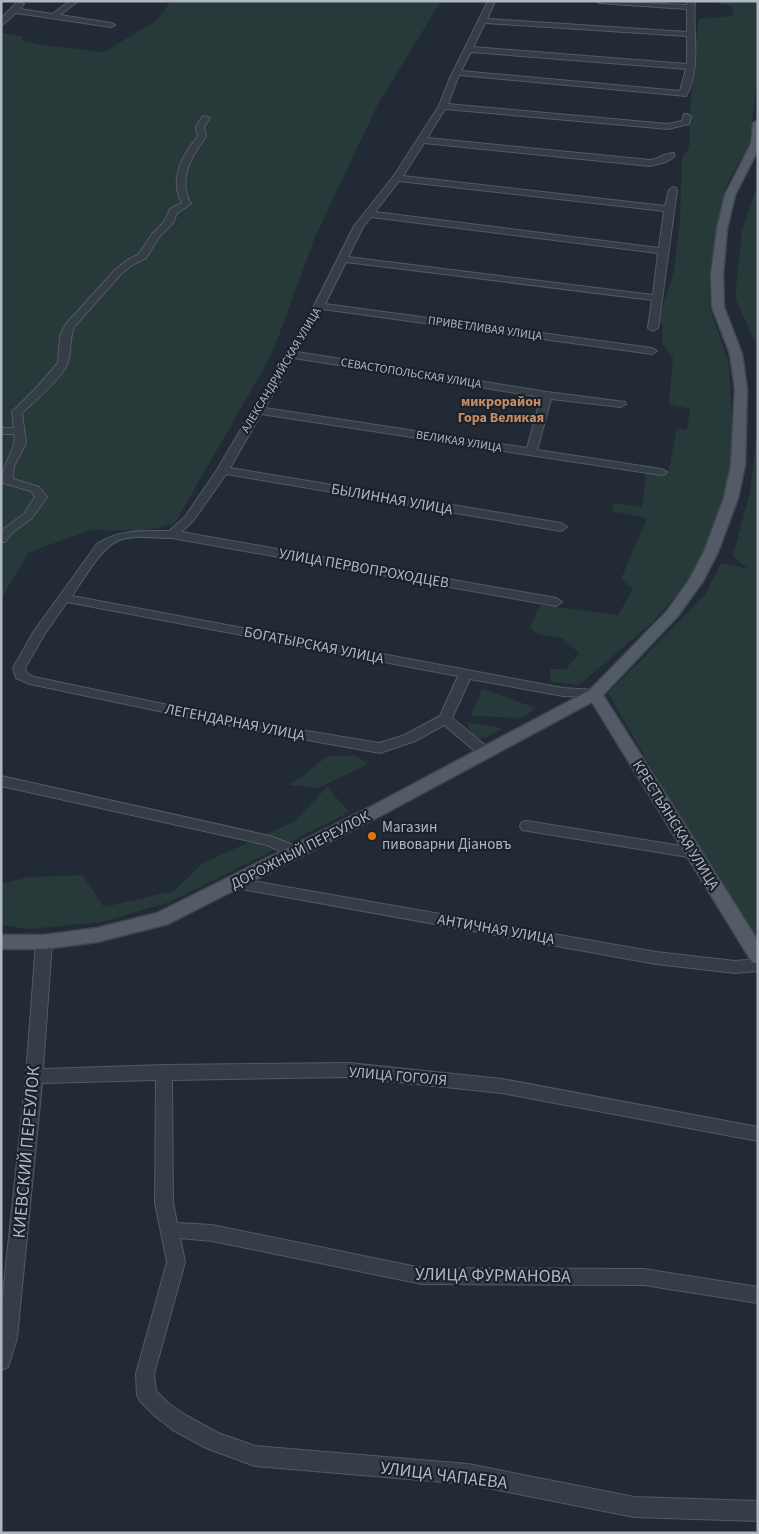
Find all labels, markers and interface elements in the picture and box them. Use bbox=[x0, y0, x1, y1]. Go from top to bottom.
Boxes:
street label: АЛЕКСАНДРИЙСКАЯ УЛИЦА bbox=[237, 304, 326, 436]
street label: ПРИВЕТЛИВАЯ УЛИЦА bbox=[427, 312, 543, 345]
street label: СЕВАСТОПОЛЬСКАЯ УЛИЦА bbox=[339, 354, 483, 393]
district label: микрорайон Гора Великая bbox=[458, 392, 544, 428]
street label: ВЕЛИКАЯ УЛИЦА bbox=[415, 426, 504, 457]
street label: БЫЛИННАЯ УЛИЦА bbox=[329, 478, 455, 521]
street label: УЛИЦА ПЕРВОПРОХОДЦЕВ bbox=[277, 543, 451, 594]
street label: БОГАТЫРСКАЯ УЛИЦА bbox=[242, 622, 386, 670]
street label: ЛЕГЕНДАРНАЯ УЛИЦА bbox=[163, 699, 308, 747]
street label: КРЕСТЬЯНСКАЯ УЛИЦА bbox=[627, 756, 725, 895]
street label: ДОРОЖНЫЙ ПЕРЕУЛОК bbox=[227, 806, 374, 895]
place label: Магазин пивоварни Дiановъ bbox=[382, 817, 512, 855]
marker: Магазин пивоварни Дiановъ bbox=[366, 830, 378, 842]
street label: АНТИЧНАЯ УЛИЦА bbox=[436, 909, 557, 950]
street label: УЛИЦА ГОГОЛЯ bbox=[348, 1062, 448, 1091]
street label: КИЕВСКИЙ ПЕРЕУЛОК bbox=[7, 1064, 47, 1239]
street label: УЛИЦА ФУРМАНОВА bbox=[415, 1262, 571, 1289]
street label: УЛИЦА ЧАПАЕВА bbox=[379, 1455, 509, 1496]

